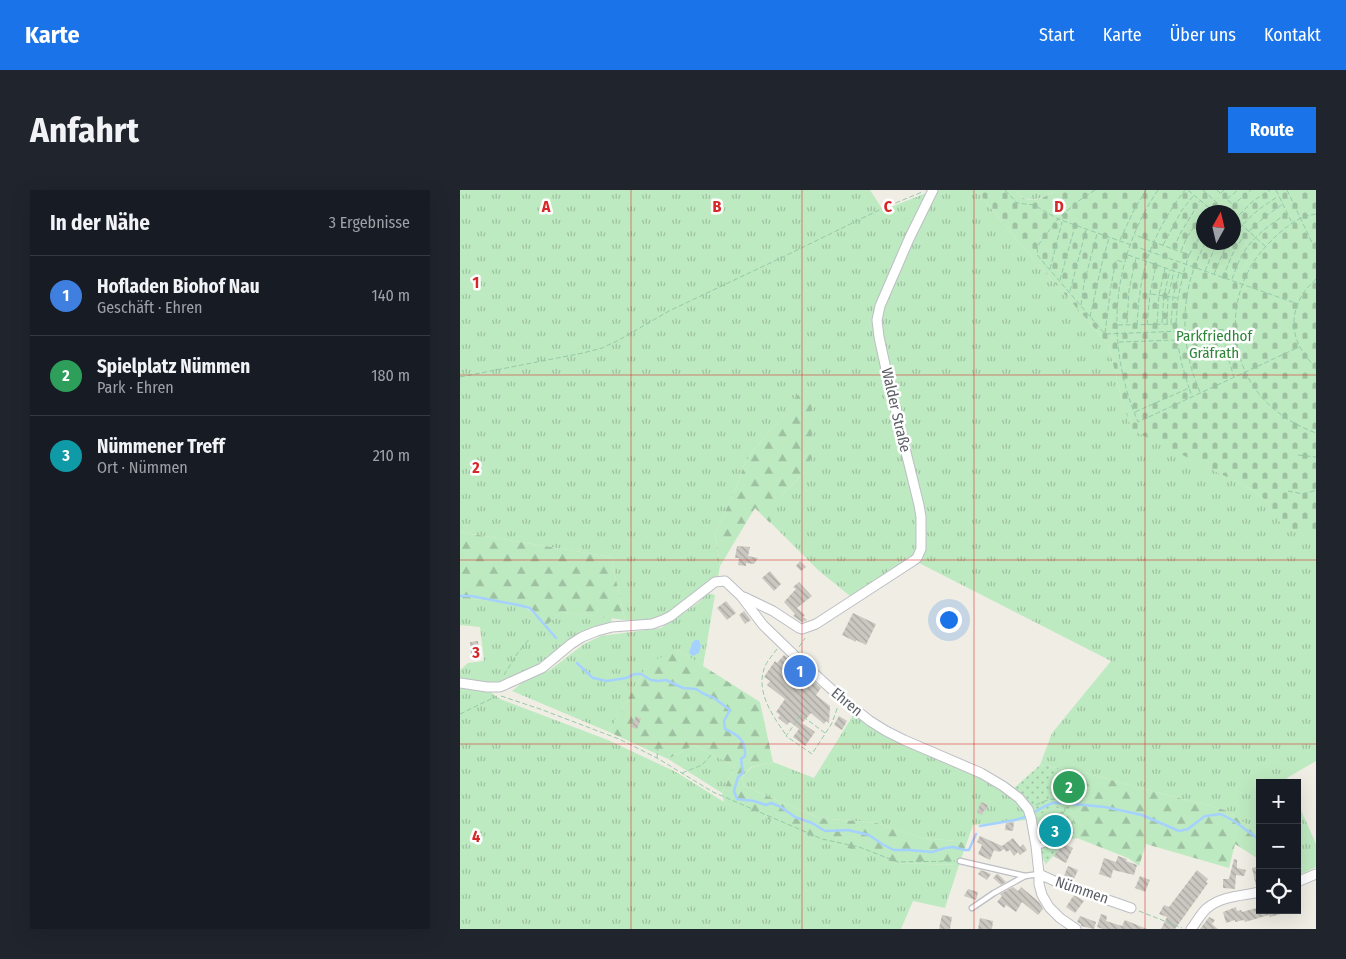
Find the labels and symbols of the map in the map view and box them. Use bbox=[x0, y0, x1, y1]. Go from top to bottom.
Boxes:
text: A bbox=[541, 197, 551, 216]
text: B bbox=[713, 197, 722, 216]
text: C bbox=[884, 197, 893, 216]
text: D bbox=[1054, 197, 1064, 216]
north arrow bbox=[1196, 205, 1241, 250]
text: 1 bbox=[473, 273, 479, 292]
park label: Parkfriedhof Gräfrath bbox=[1176, 327, 1253, 362]
street label: Walder Straße bbox=[878, 366, 914, 454]
text: 2 bbox=[471, 458, 480, 477]
your location bbox=[936, 607, 962, 633]
text: 3 bbox=[471, 643, 480, 662]
pin: 1 bbox=[784, 652, 816, 690]
street label: Ehren bbox=[828, 684, 866, 720]
pin: 2 bbox=[1053, 768, 1085, 806]
pin: 3 bbox=[1039, 812, 1071, 850]
text: 4 bbox=[472, 827, 480, 846]
street label: Nümmen bbox=[1053, 872, 1111, 908]

